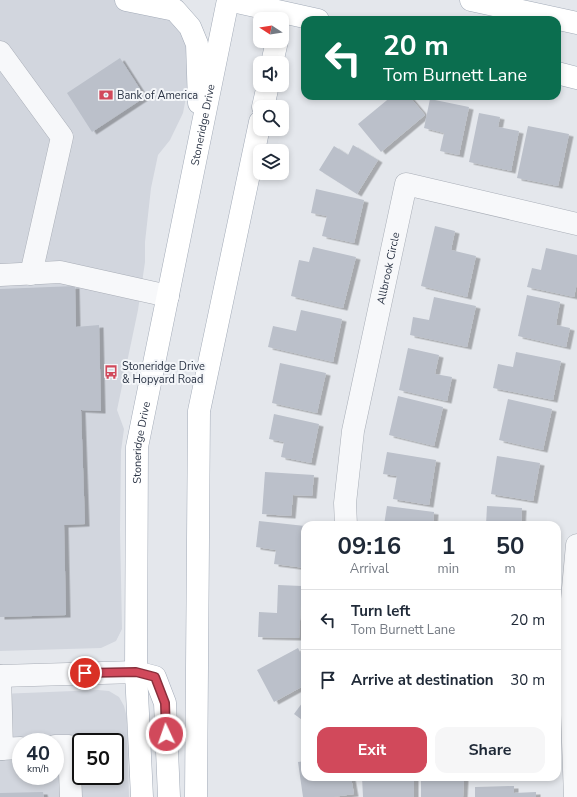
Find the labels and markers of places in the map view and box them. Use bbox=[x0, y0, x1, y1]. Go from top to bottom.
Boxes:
bank icon: Bank of America bbox=[98, 87, 114, 103]
place label: Bank of America bbox=[117, 88, 198, 103]
place label: Stoneridge Drive & Hopyard Road bbox=[122, 359, 205, 387]
bus stop icon: Stoneridge Drive & Hopyard Road bbox=[103, 364, 119, 380]
pin bbox=[68, 656, 102, 690]

